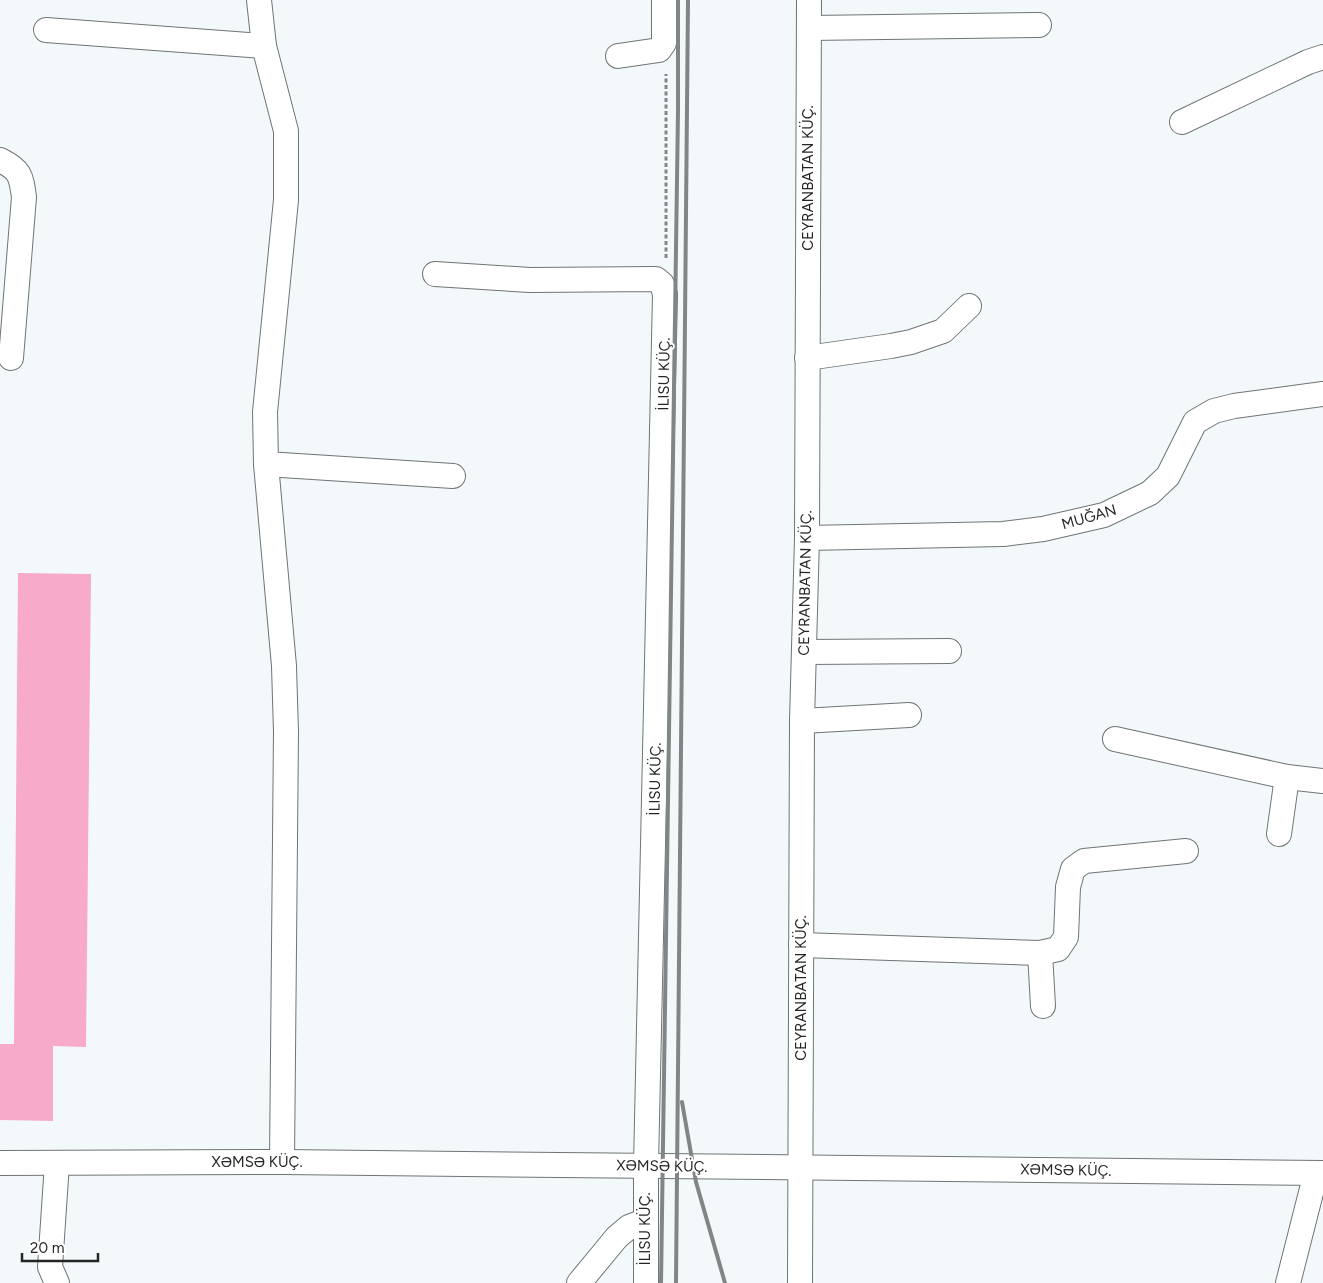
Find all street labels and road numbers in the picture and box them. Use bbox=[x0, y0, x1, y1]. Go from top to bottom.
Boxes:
street label: CEYRANBATAN KÜÇ. bbox=[799, 105, 817, 251]
street label: İLISU KÜÇ. bbox=[654, 337, 674, 411]
street label: MUĞAN bbox=[1059, 501, 1119, 533]
street label: CEYRANBATAN KÜÇ. bbox=[795, 510, 815, 656]
street label: İLISU KÜÇ. bbox=[645, 742, 665, 816]
street label: CEYRANBATAN KÜÇ. bbox=[792, 915, 810, 1061]
street label: XƏMSƏ KÜÇ. bbox=[211, 1153, 303, 1171]
street label: XƏMSƏ KÜÇ. bbox=[616, 1156, 708, 1176]
street label: XƏMSƏ KÜÇ. bbox=[1020, 1160, 1112, 1180]
street label: İLISU KÜÇ. bbox=[636, 1192, 654, 1266]

